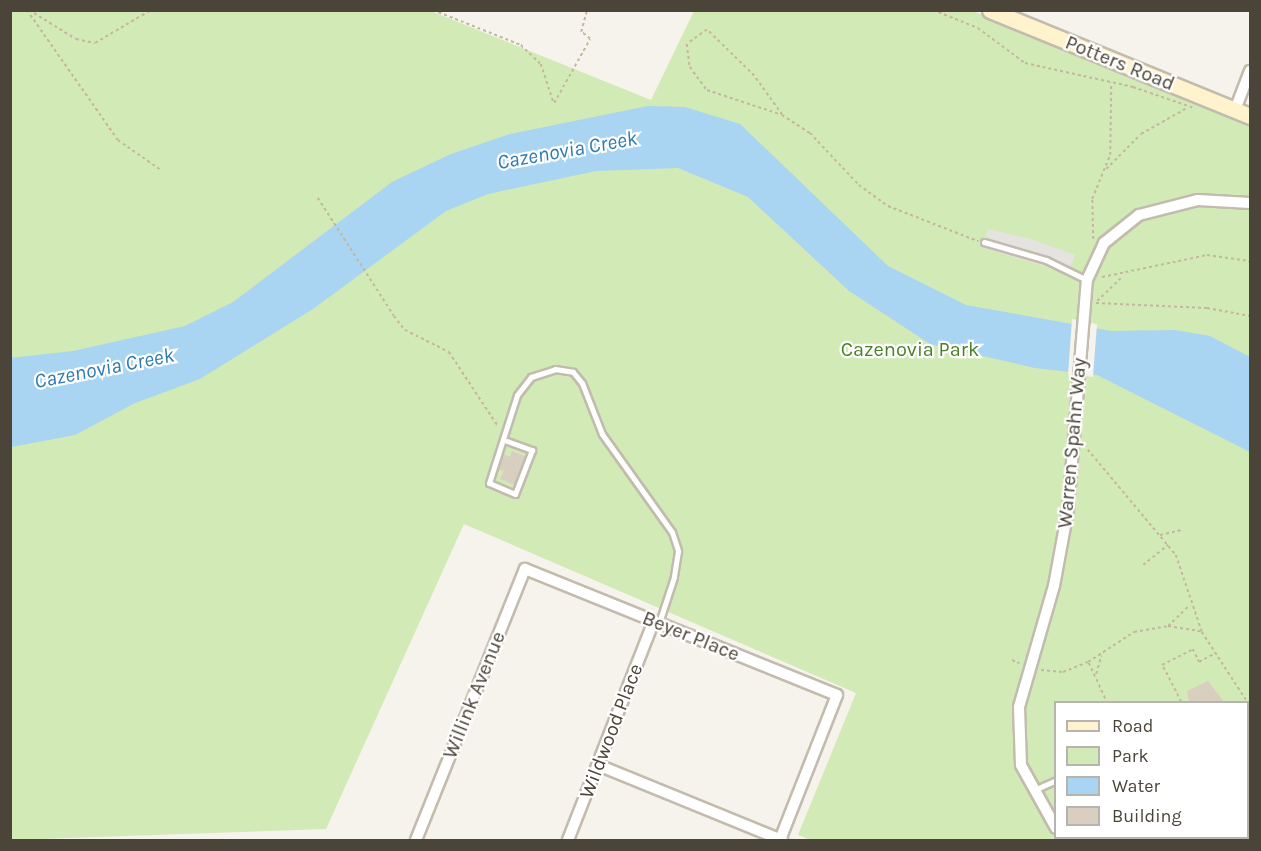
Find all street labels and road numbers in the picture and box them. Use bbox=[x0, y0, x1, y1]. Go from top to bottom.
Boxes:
street label: Potters Road bbox=[1062, 30, 1178, 96]
street label: Warren Spahn Way bbox=[1053, 357, 1091, 529]
street label: Beyer Place bbox=[639, 606, 743, 666]
street label: Willink Avenue bbox=[438, 628, 510, 762]
street label: Wildwood Place bbox=[574, 660, 648, 802]

